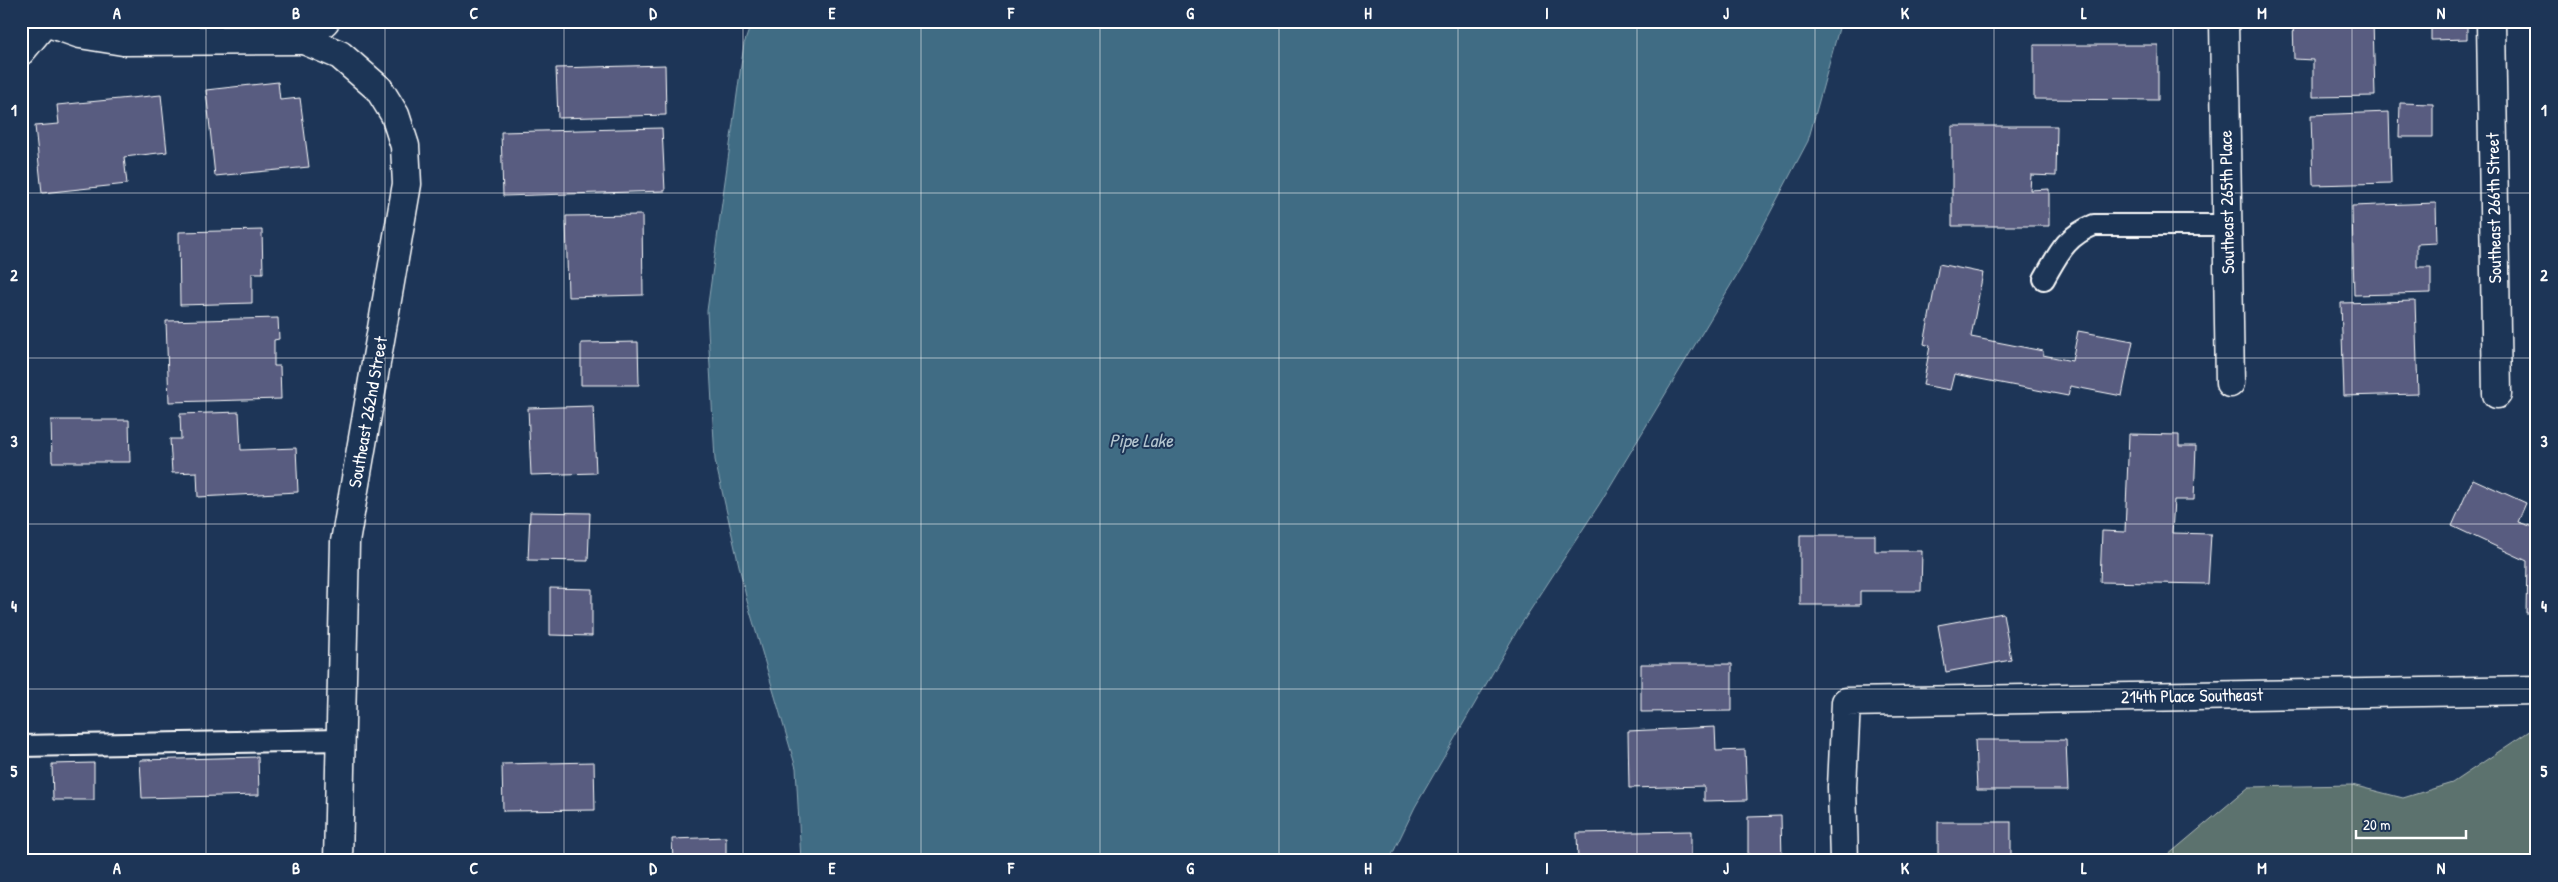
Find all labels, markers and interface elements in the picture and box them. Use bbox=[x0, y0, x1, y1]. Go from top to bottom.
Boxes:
text: A bbox=[113, 2, 121, 24]
text: B bbox=[292, 2, 300, 24]
text: C bbox=[470, 2, 479, 24]
text: D bbox=[649, 2, 657, 24]
text: E bbox=[828, 2, 836, 24]
text: F bbox=[1007, 2, 1015, 24]
text: G bbox=[1186, 2, 1194, 24]
text: H bbox=[1364, 2, 1372, 24]
text: I bbox=[1545, 2, 1549, 24]
text: J bbox=[1723, 2, 1729, 24]
text: K bbox=[1901, 2, 1910, 24]
text: L bbox=[2081, 2, 2087, 24]
text: M bbox=[2257, 2, 2267, 24]
text: N bbox=[2437, 2, 2446, 24]
text: 1 bbox=[11, 99, 17, 121]
text: 1 bbox=[2541, 99, 2547, 121]
street label: Southeast 265th Place bbox=[2213, 130, 2240, 274]
street label: Southeast 266th Street bbox=[2480, 132, 2507, 283]
text: 2 bbox=[10, 264, 18, 286]
text: 2 bbox=[2540, 264, 2548, 286]
street label: Southeast 262nd Street bbox=[342, 334, 393, 490]
water label: Pipe Lake bbox=[1109, 427, 1174, 453]
text: 3 bbox=[10, 430, 18, 452]
text: 3 bbox=[2540, 430, 2548, 452]
text: 4 bbox=[11, 595, 17, 617]
text: 4 bbox=[2541, 595, 2547, 617]
street label: 214th Place Southeast bbox=[2121, 682, 2264, 709]
text: 5 bbox=[11, 760, 18, 782]
text: 5 bbox=[2541, 760, 2548, 782]
scale bar bbox=[2356, 807, 2466, 839]
text: 20 m bbox=[2363, 814, 2390, 835]
text: A bbox=[113, 857, 121, 879]
text: B bbox=[292, 857, 300, 879]
text: C bbox=[470, 857, 479, 879]
text: D bbox=[649, 857, 657, 879]
text: E bbox=[828, 857, 836, 879]
text: F bbox=[1007, 857, 1015, 879]
text: G bbox=[1186, 857, 1194, 879]
text: H bbox=[1364, 857, 1372, 879]
text: I bbox=[1545, 857, 1549, 879]
text: J bbox=[1723, 857, 1729, 879]
text: K bbox=[1901, 857, 1910, 879]
text: L bbox=[2081, 857, 2087, 879]
text: M bbox=[2257, 857, 2267, 879]
text: N bbox=[2437, 857, 2446, 879]

